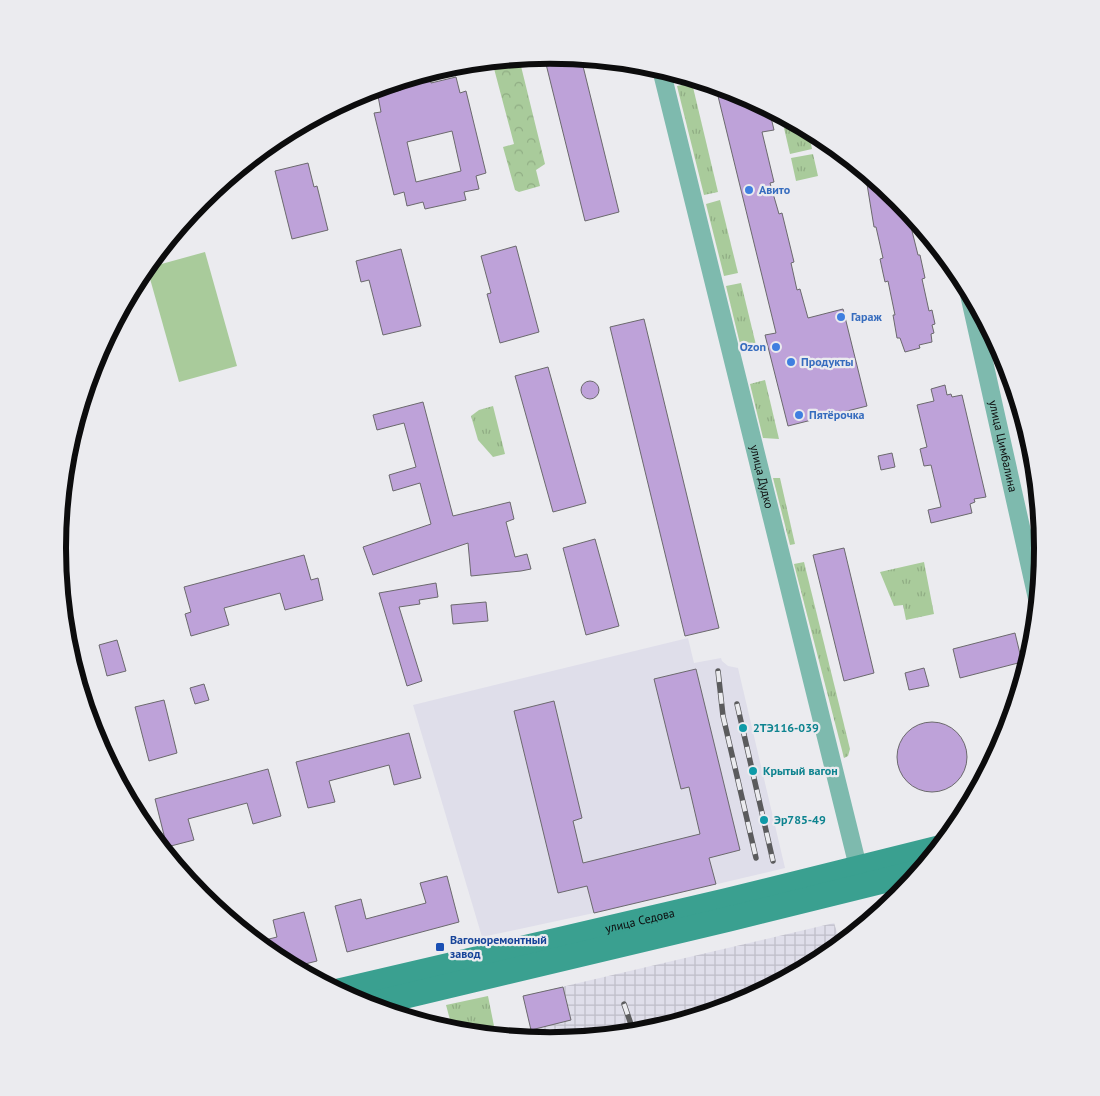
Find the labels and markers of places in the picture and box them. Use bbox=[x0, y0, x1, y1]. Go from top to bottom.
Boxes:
place label: Авито bbox=[759, 182, 791, 197]
marker: Авито bbox=[743, 184, 755, 196]
place label: Гараж bbox=[851, 309, 882, 324]
marker: Гараж bbox=[835, 311, 847, 323]
place label: Ozon bbox=[740, 339, 766, 354]
marker: Ozon bbox=[770, 341, 782, 353]
place label: Продукты bbox=[801, 354, 853, 369]
marker: Продукты bbox=[785, 356, 797, 368]
place label: Пятёрочка bbox=[809, 407, 865, 422]
marker: Пятёрочка bbox=[793, 409, 805, 421]
place label: 2ТЭ116-039 bbox=[753, 720, 819, 735]
marker: 2ТЭ116-039 bbox=[737, 722, 749, 734]
place label: Крытый вагон bbox=[763, 763, 838, 778]
marker: Крытый вагон bbox=[747, 765, 759, 777]
place label: Эр785-49 bbox=[774, 812, 826, 827]
marker: Эр785-49 bbox=[758, 814, 770, 826]
place label: Вагоноремонтный завод bbox=[450, 932, 547, 961]
marker: Вагоноремонтный завод bbox=[434, 941, 446, 953]

